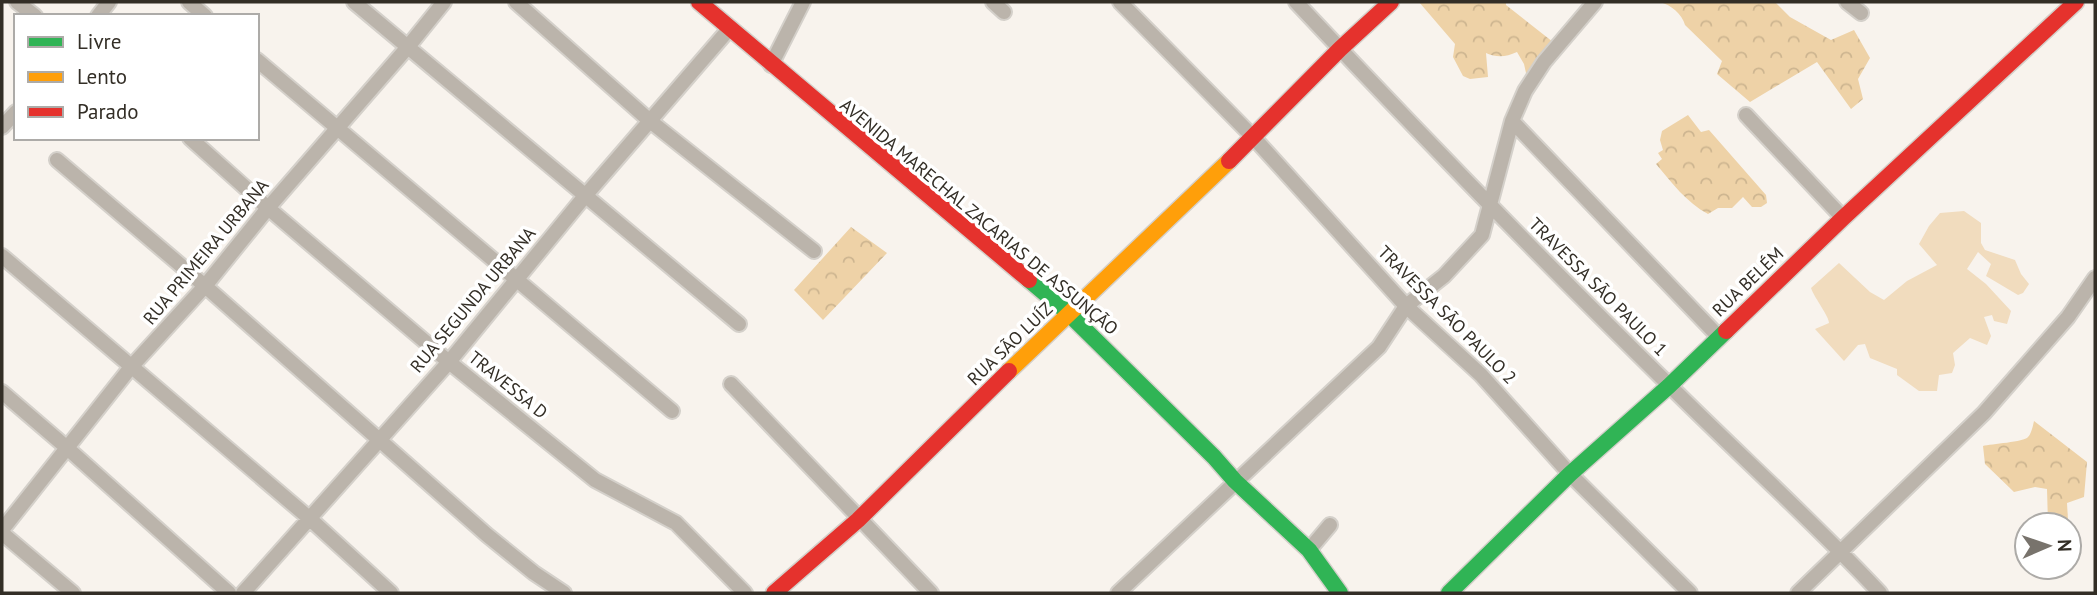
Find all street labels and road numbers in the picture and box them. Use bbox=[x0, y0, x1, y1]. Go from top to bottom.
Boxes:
street label: AVENIDA MARECHAL ZACARIAS DE ASSUNÇÃO bbox=[836, 93, 1123, 340]
street label: RUA PRIMEIRA URBANA bbox=[138, 174, 274, 329]
street label: TRAVESSA SÃO PAULO 1 bbox=[1524, 213, 1672, 361]
street label: RUA SEGUNDA URBANA bbox=[405, 222, 541, 377]
street label: TRAVESSA SÃO PAULO 2 bbox=[1373, 241, 1521, 389]
street label: RUA BELÉM bbox=[1707, 242, 1788, 321]
street label: RUA SÃO LUÍZ bbox=[962, 297, 1057, 390]
street label: TRAVESSA D bbox=[464, 346, 553, 424]

